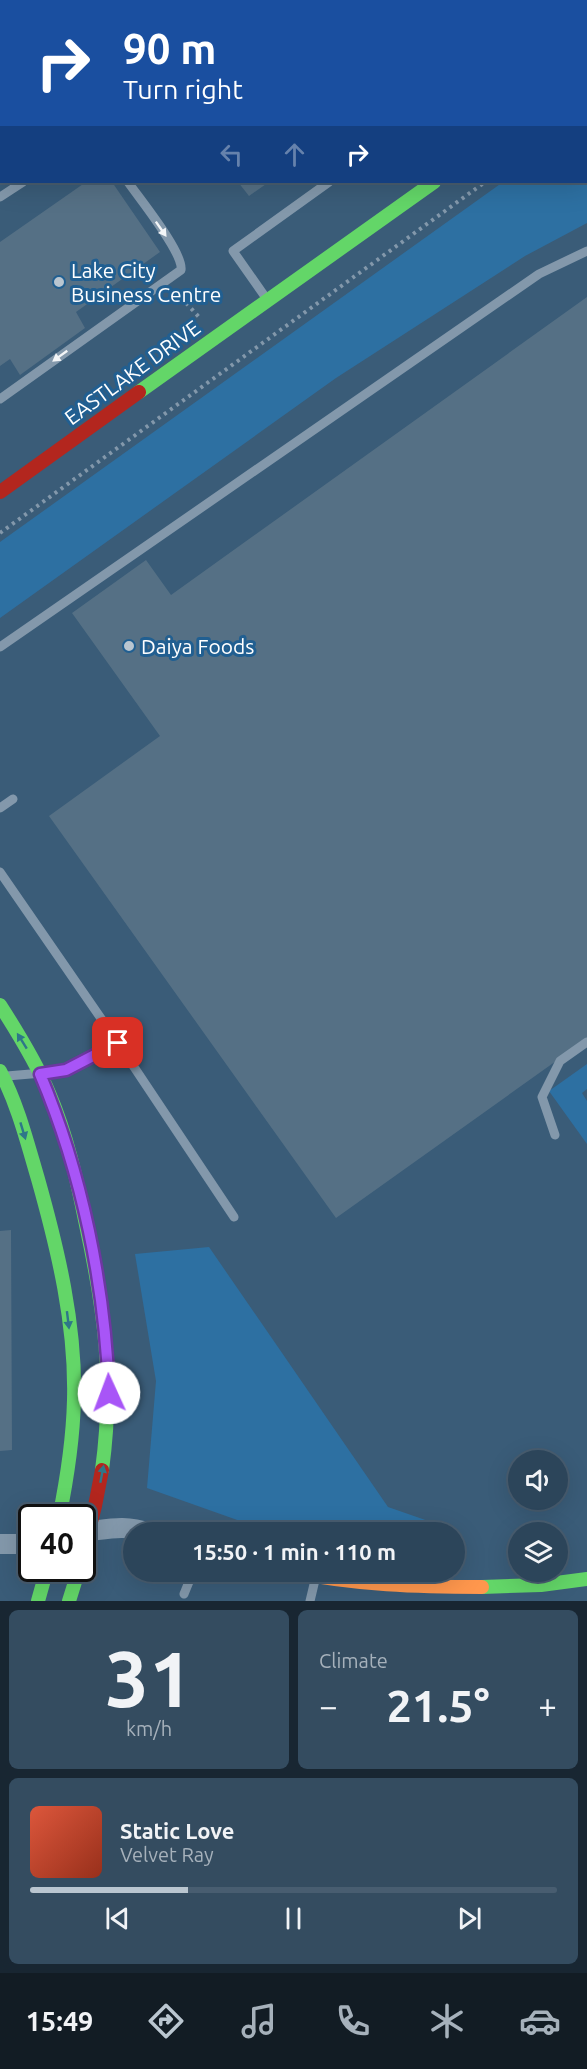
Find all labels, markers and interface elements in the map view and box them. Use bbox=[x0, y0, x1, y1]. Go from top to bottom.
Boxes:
icon: right bbox=[24, 24, 102, 102]
text: 90 m bbox=[123, 25, 217, 72]
text: Turn right bbox=[123, 74, 243, 104]
icon: left bbox=[215, 138, 248, 171]
icon: ahead bbox=[278, 138, 311, 171]
icon: right bbox=[341, 138, 374, 171]
one-way arrow bbox=[155, 221, 167, 237]
place label: Lake City Business Centre bbox=[71, 258, 221, 306]
marker: Lake City Business Centre bbox=[52, 275, 66, 289]
street label: EASTLAKE DRIVE bbox=[60, 315, 204, 429]
one-way arrow bbox=[52, 350, 68, 362]
place label: Daiya Foods bbox=[141, 634, 254, 658]
marker: Daiya Foods bbox=[122, 639, 136, 653]
pin bbox=[92, 1017, 143, 1068]
icon: arrive bbox=[101, 1026, 134, 1059]
one-way arrow bbox=[17, 1033, 28, 1049]
one-way arrow bbox=[19, 1122, 28, 1140]
one-way arrow bbox=[63, 1311, 73, 1330]
position arrow bbox=[77, 1361, 141, 1425]
map controls bbox=[508, 1450, 568, 1582]
button: sound bbox=[508, 1450, 568, 1510]
one-way arrow bbox=[98, 1464, 107, 1483]
speed limit sign: 40 bbox=[18, 1504, 96, 1582]
button: layers bbox=[508, 1522, 568, 1582]
text: 15:50 · 1 min · 110 m bbox=[192, 1539, 396, 1564]
text: 31 bbox=[105, 1634, 193, 1722]
text: Climate bbox=[319, 1649, 388, 1672]
text: 21.5° bbox=[386, 1680, 490, 1731]
text: − bbox=[319, 1687, 338, 1724]
text: + bbox=[538, 1687, 557, 1724]
text: km/h bbox=[126, 1717, 172, 1740]
text: Static Love bbox=[120, 1818, 235, 1843]
text: Velvet Ray bbox=[120, 1843, 214, 1866]
icon: previous bbox=[101, 1902, 134, 1935]
icon: pause bbox=[277, 1902, 310, 1935]
icon: next bbox=[453, 1902, 486, 1935]
icon: directions bbox=[145, 2000, 187, 2042]
icon: music bbox=[238, 2000, 280, 2042]
icon: phone bbox=[332, 2000, 374, 2042]
icon: climate bbox=[426, 2000, 468, 2042]
icon: car bbox=[519, 2000, 561, 2042]
text: 15:49 bbox=[26, 2006, 93, 2036]

